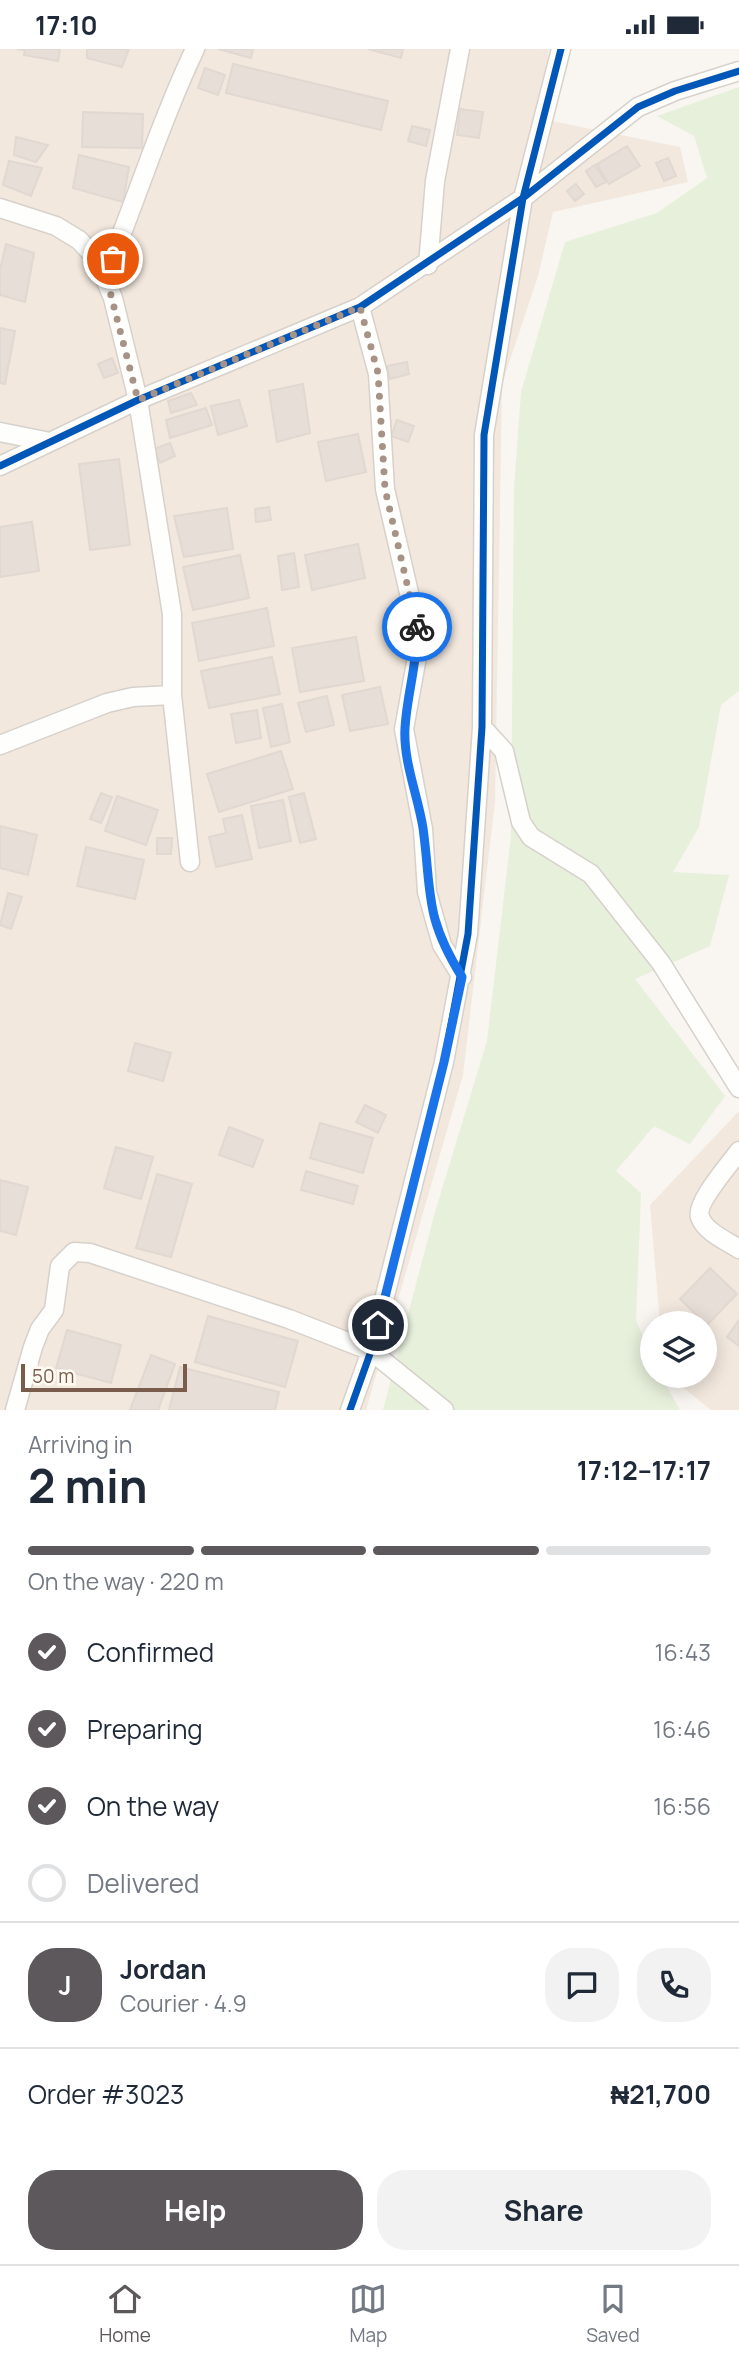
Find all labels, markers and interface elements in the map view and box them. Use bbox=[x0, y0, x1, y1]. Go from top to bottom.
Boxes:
text: 17:10 bbox=[35, 7, 98, 43]
pin bbox=[83, 229, 143, 289]
icon: bag bbox=[94, 240, 132, 278]
courier bbox=[382, 592, 452, 662]
icon: bike bbox=[398, 608, 436, 646]
pin bbox=[348, 1295, 408, 1355]
icon: home bbox=[359, 1306, 397, 1344]
map controls bbox=[640, 1311, 717, 1388]
button: layers bbox=[640, 1311, 717, 1388]
scale bar bbox=[21, 1361, 187, 1393]
text: 50 m bbox=[32, 1363, 74, 1389]
text: Arriving in bbox=[28, 1428, 133, 1460]
text: 17:12–17:17 bbox=[577, 1452, 711, 1488]
text: 2 min bbox=[28, 1454, 148, 1517]
text: On the way · 220 m bbox=[28, 1565, 224, 1597]
icon: check bbox=[28, 1633, 66, 1671]
text: Confirmed bbox=[87, 1634, 214, 1670]
text: 16:43 bbox=[655, 1636, 711, 1668]
icon: check bbox=[28, 1710, 66, 1748]
text: Preparing bbox=[87, 1711, 203, 1747]
text: 16:46 bbox=[653, 1713, 711, 1745]
icon: check bbox=[28, 1787, 66, 1825]
text: On the way bbox=[87, 1788, 219, 1824]
text: 16:56 bbox=[653, 1790, 711, 1822]
text: Delivered bbox=[87, 1865, 199, 1901]
button: chat bbox=[545, 1948, 619, 2022]
button: phone bbox=[637, 1948, 711, 2022]
text: Jordan bbox=[120, 1951, 206, 1987]
text: J bbox=[58, 1967, 72, 2003]
text: Courier · 4.9 bbox=[120, 1987, 247, 2019]
text: Order #3023 bbox=[28, 2076, 184, 2112]
text: ₦21,700 bbox=[610, 2076, 711, 2112]
button: Help bbox=[28, 2170, 363, 2250]
button: Share bbox=[377, 2170, 711, 2250]
tab: Home bbox=[99, 2280, 151, 2348]
tab: Map bbox=[349, 2280, 387, 2348]
tab: Saved bbox=[586, 2280, 640, 2348]

